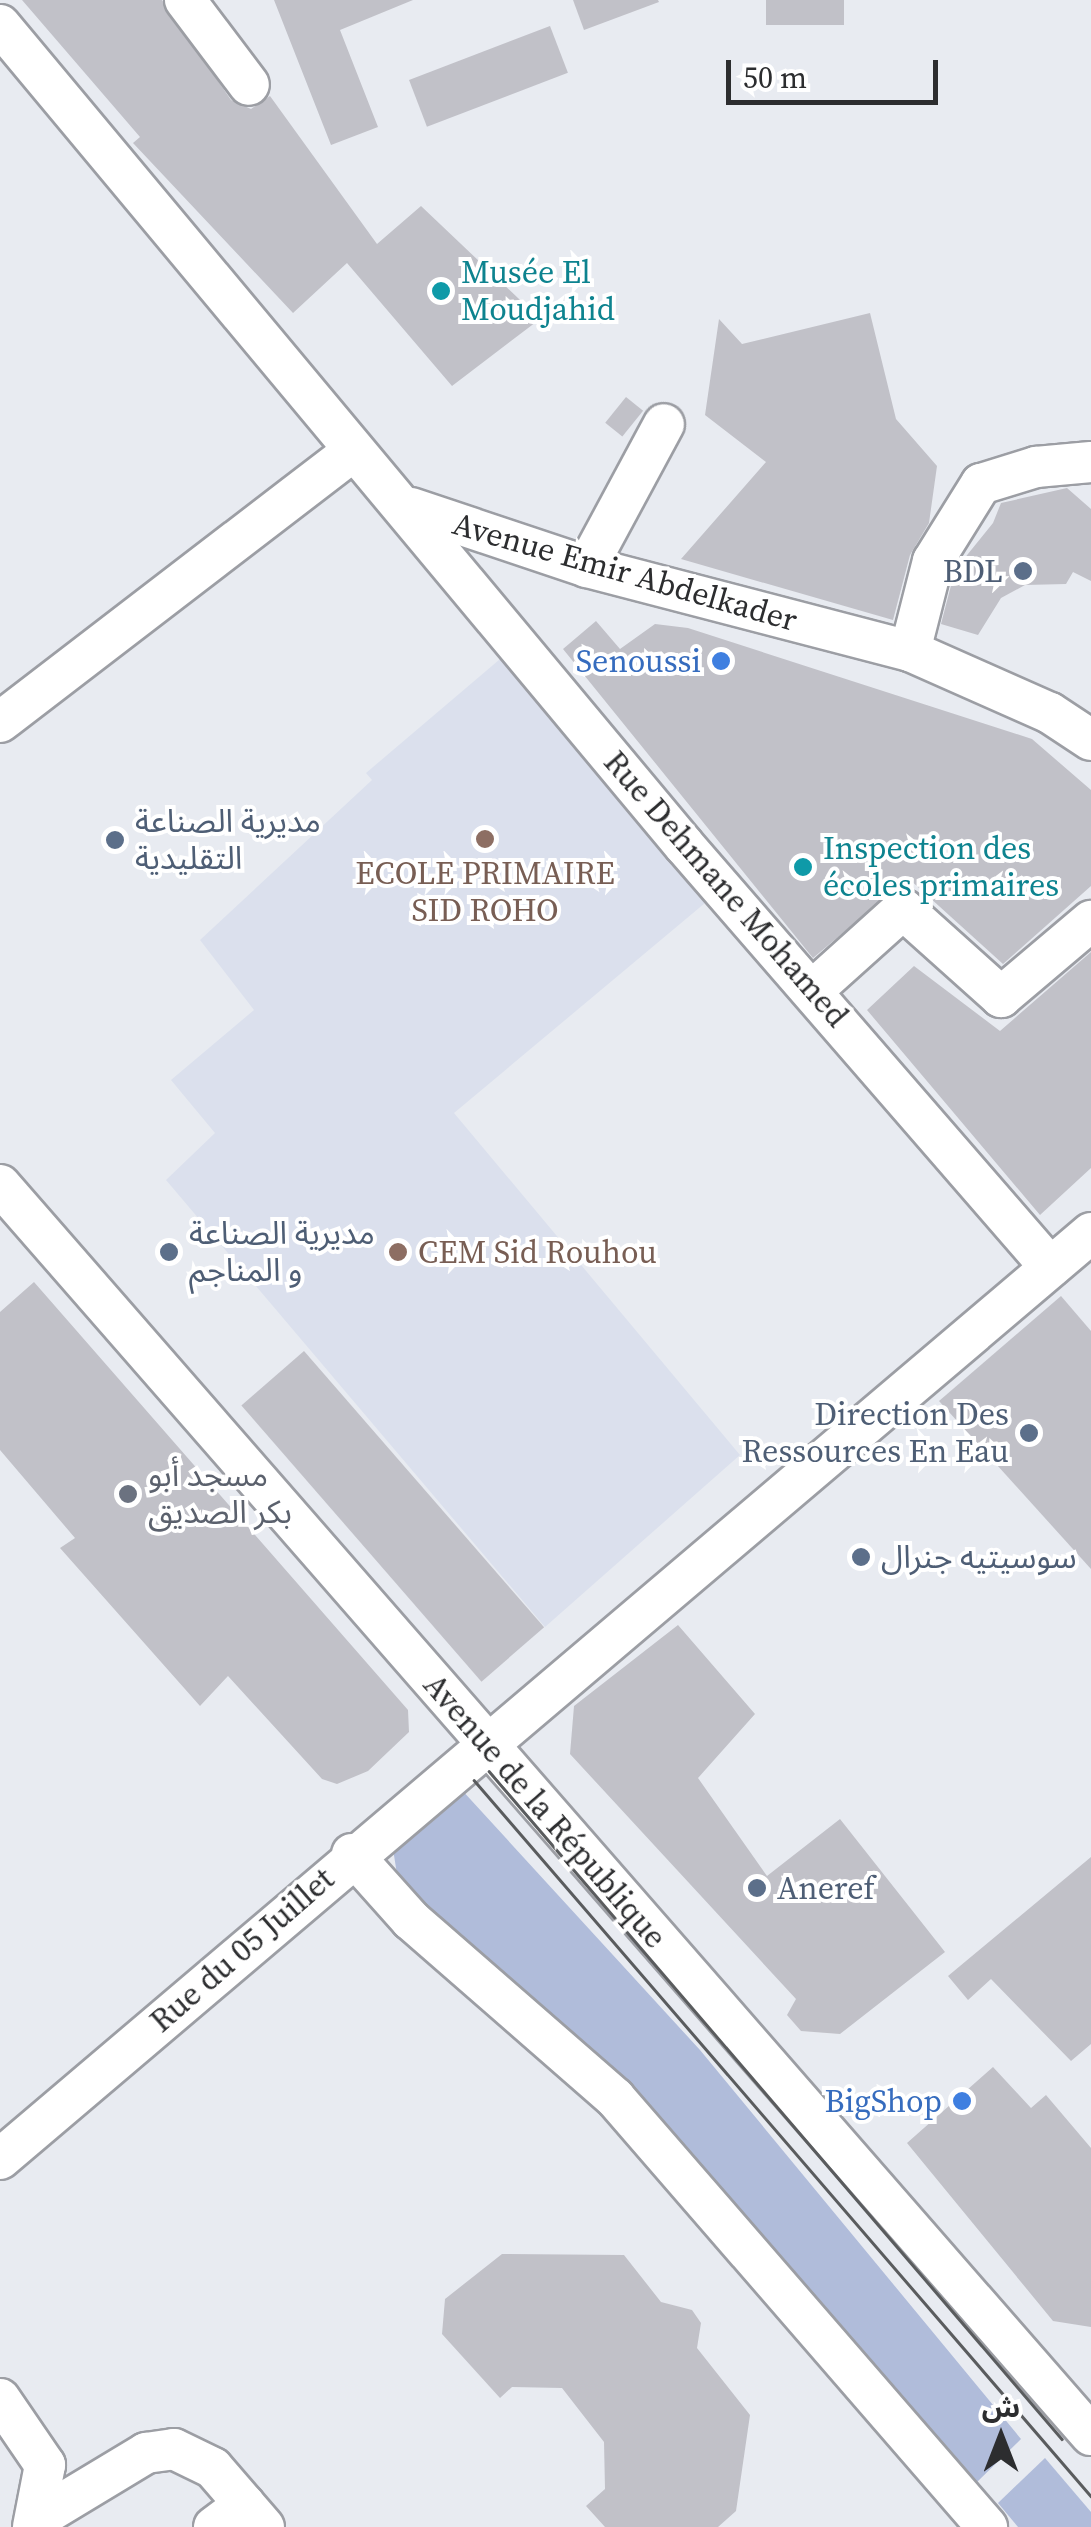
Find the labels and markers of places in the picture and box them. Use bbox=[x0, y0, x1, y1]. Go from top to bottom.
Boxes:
place label: Musée El Moudjahid bbox=[461, 254, 615, 329]
marker: Musée El Moudjahid bbox=[430, 280, 452, 302]
place label: BDL bbox=[943, 552, 1003, 590]
marker: BDL bbox=[1012, 560, 1034, 582]
place label: Senoussi bbox=[576, 642, 701, 680]
marker: Senoussi bbox=[710, 650, 732, 672]
place label: مديرية الصناعة التقليدية bbox=[135, 803, 321, 878]
marker: ECOLE PRIMAIRE SID ROHO bbox=[474, 828, 496, 850]
marker: مديرية الصناعة التقليدية bbox=[104, 829, 126, 851]
place label: Inspection des écoles primaires bbox=[823, 830, 1059, 905]
place label: ECOLE PRIMAIRE SID ROHO bbox=[355, 855, 615, 930]
marker: Inspection des écoles primaires bbox=[792, 856, 814, 878]
place label: مديرية الصناعة و المناجم bbox=[189, 1215, 375, 1290]
place label: CEM Sid Rouhou bbox=[418, 1233, 657, 1271]
marker: مديرية الصناعة و المناجم bbox=[158, 1241, 180, 1263]
marker: CEM Sid Rouhou bbox=[387, 1241, 409, 1263]
place label: Direction Des Ressources En Eau bbox=[742, 1396, 1009, 1471]
marker: Direction Des Ressources En Eau bbox=[1018, 1422, 1040, 1444]
place label: مسجد أبو بكر الصديق bbox=[148, 1457, 292, 1532]
marker: مسجد أبو بكر الصديق bbox=[117, 1483, 139, 1505]
place label: سوسيتيه جنرال bbox=[881, 1538, 1077, 1576]
marker: سوسيتيه جنرال bbox=[850, 1546, 872, 1568]
place label: Aneref bbox=[777, 1869, 875, 1907]
marker: Aneref bbox=[746, 1877, 768, 1899]
place label: BigShop bbox=[825, 2082, 942, 2120]
marker: BigShop bbox=[951, 2090, 973, 2112]

